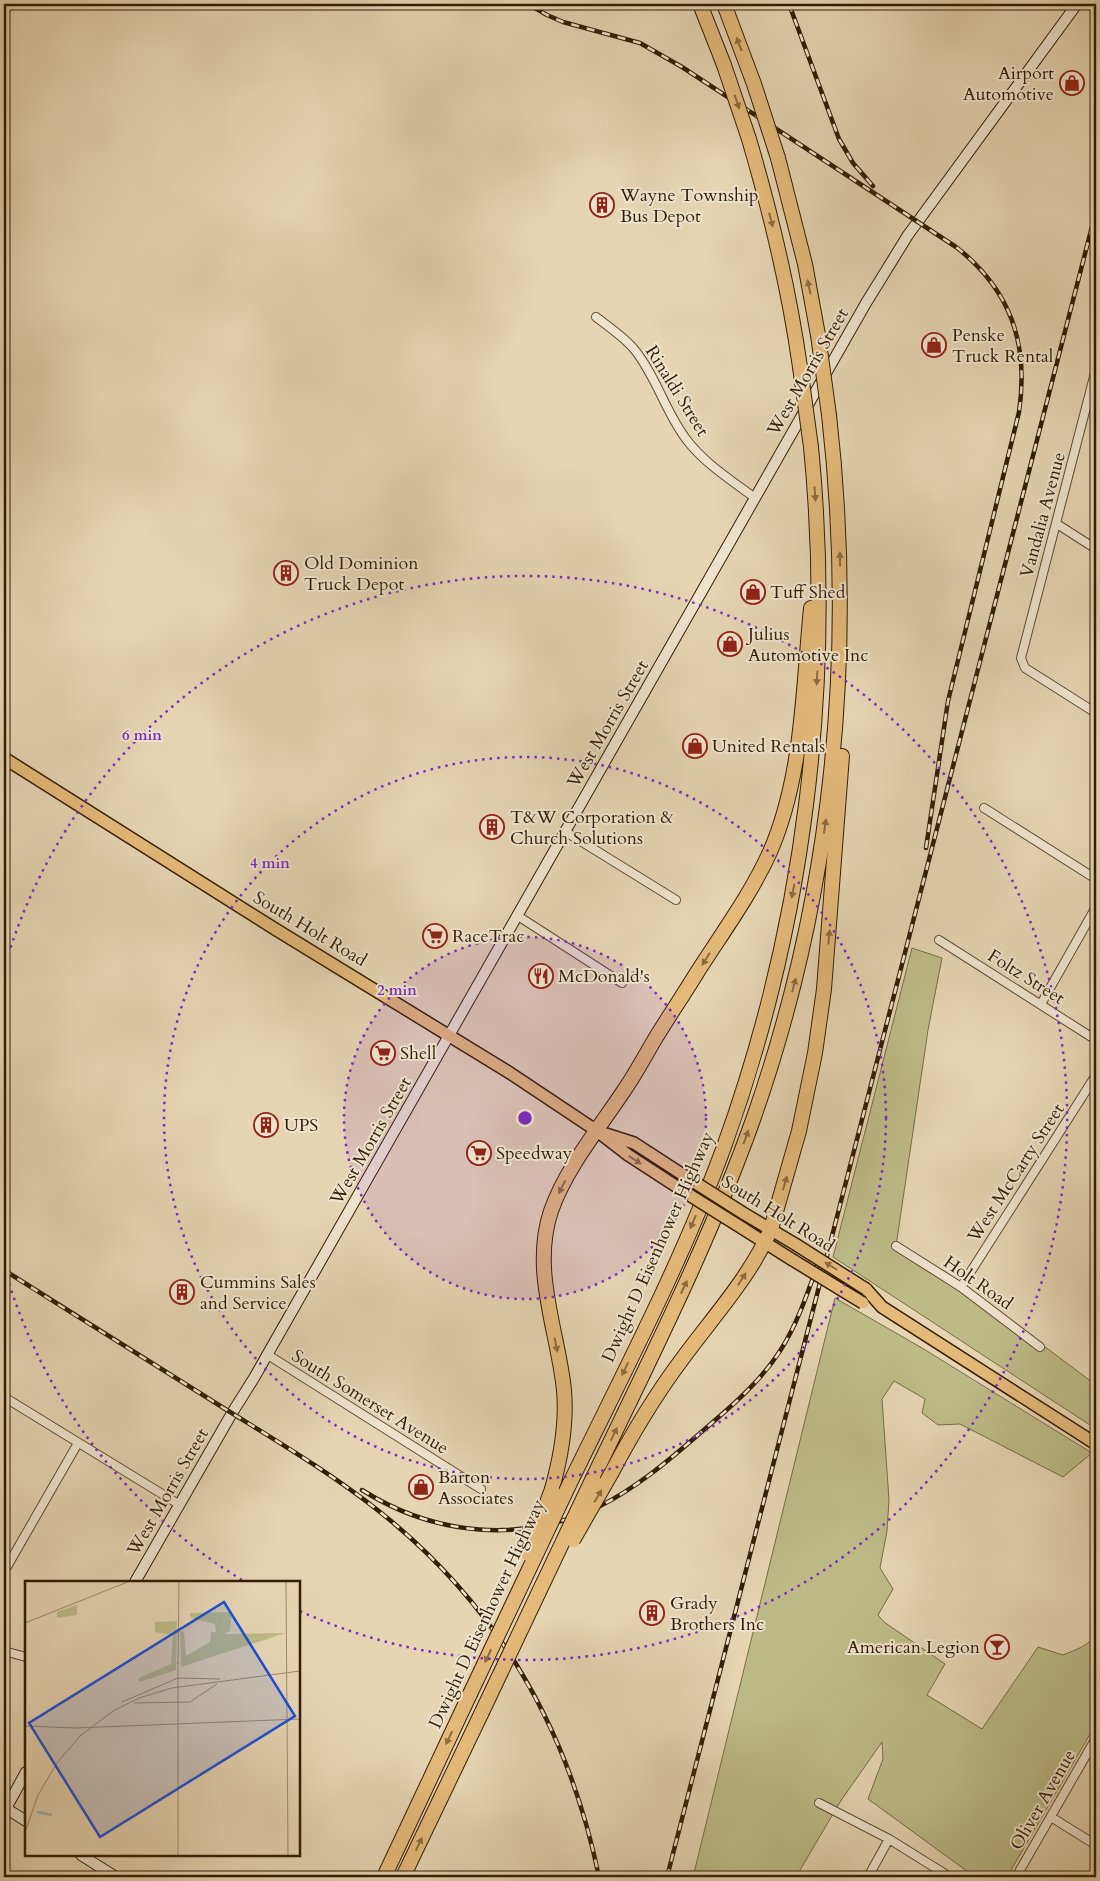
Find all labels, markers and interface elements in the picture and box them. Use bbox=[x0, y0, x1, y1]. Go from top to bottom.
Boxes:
one-way arrow bbox=[735, 36, 743, 51]
place label: Airport Automotive bbox=[963, 61, 1054, 107]
shop icon: Airport Automotive bbox=[1059, 70, 1085, 96]
one-way arrow bbox=[733, 95, 741, 110]
place label: Wayne Township Bus Depot bbox=[619, 183, 759, 229]
building icon: Wayne Township Bus Depot bbox=[589, 192, 615, 218]
one-way arrow bbox=[768, 212, 776, 227]
one-way arrow bbox=[805, 279, 813, 295]
street label: West Morris Street bbox=[761, 303, 855, 441]
place label: Penske Truck Rental bbox=[952, 323, 1054, 369]
shop icon: Penske Truck Rental bbox=[921, 332, 947, 358]
street label: Rinaldi Street bbox=[639, 341, 715, 442]
street label: Vandalia Avenue bbox=[1014, 449, 1072, 581]
one-way arrow bbox=[812, 486, 820, 502]
place label: Old Dominion Truck Depot bbox=[304, 551, 419, 597]
one-way arrow bbox=[836, 551, 844, 567]
building icon: Old Dominion Truck Depot bbox=[273, 560, 299, 586]
shop icon: Tuff Shed bbox=[740, 579, 766, 605]
place label: Tuff Shed bbox=[770, 580, 846, 605]
place label: Julius Automotive Inc bbox=[745, 622, 869, 668]
shop icon: Julius Automotive Inc bbox=[717, 631, 743, 657]
street label: West Morris Street bbox=[561, 655, 655, 793]
one-way arrow bbox=[813, 670, 821, 686]
text: 6 min bbox=[122, 725, 162, 745]
shop icon: United Rentals bbox=[682, 733, 708, 759]
place label: United Rentals bbox=[712, 734, 825, 759]
place label: T&W Corporation & Church Solutions bbox=[510, 805, 675, 851]
building icon: T&W Corporation & Church Solutions bbox=[479, 814, 505, 840]
one-way arrow bbox=[821, 818, 829, 834]
text: 4 min bbox=[250, 853, 290, 873]
one-way arrow bbox=[788, 884, 796, 900]
street label: South Holt Road bbox=[249, 885, 372, 973]
supermarket icon: RaceTrac bbox=[422, 923, 448, 949]
place label: RaceTrac bbox=[452, 924, 524, 949]
one-way arrow bbox=[825, 929, 833, 945]
street label: Foltz Street bbox=[983, 943, 1070, 1011]
one-way arrow bbox=[701, 953, 710, 966]
restaurant icon: McDonald's bbox=[528, 963, 554, 989]
place label: McDonald's bbox=[558, 964, 650, 989]
one-way arrow bbox=[790, 978, 798, 993]
text: 2 min bbox=[377, 980, 417, 1000]
supermarket icon: Shell bbox=[370, 1040, 396, 1066]
place label: Shell bbox=[400, 1041, 437, 1066]
street label: West Morris Street bbox=[324, 1072, 418, 1210]
street label: West McCarty Street bbox=[961, 1098, 1071, 1248]
centre of rings bbox=[516, 1109, 534, 1127]
building icon: UPS bbox=[253, 1112, 279, 1138]
place label: UPS bbox=[284, 1113, 318, 1138]
street label: Dwight D Eisenhower Highway bbox=[596, 1127, 720, 1366]
one-way arrow bbox=[742, 1129, 750, 1144]
supermarket icon: Speedway bbox=[466, 1140, 492, 1166]
place label: Speedway bbox=[496, 1141, 573, 1166]
one-way arrow bbox=[629, 1156, 642, 1165]
street label: South Holt Road bbox=[717, 1169, 839, 1259]
one-way arrow bbox=[781, 1175, 789, 1190]
one-way arrow bbox=[558, 1180, 566, 1194]
one-way arrow bbox=[689, 1215, 697, 1229]
street label: Holt Road bbox=[938, 1250, 1018, 1316]
one-way arrow bbox=[824, 1262, 837, 1271]
place label: Cummins Sales and Service bbox=[200, 1270, 316, 1316]
one-way arrow bbox=[737, 1272, 747, 1285]
building icon: Cummins Sales and Service bbox=[169, 1279, 195, 1305]
one-way arrow bbox=[680, 1280, 688, 1294]
one-way arrow bbox=[553, 1338, 561, 1354]
street label: South Somerset Avenue bbox=[287, 1343, 453, 1461]
one-way arrow bbox=[620, 1362, 628, 1376]
street label: West Morris Street bbox=[121, 1423, 215, 1561]
one-way arrow bbox=[610, 1427, 618, 1441]
place label: Barton Associates bbox=[438, 1465, 514, 1511]
shop icon: Barton Associates bbox=[408, 1474, 434, 1500]
one-way arrow bbox=[593, 1490, 602, 1503]
street label: Dwight D Eisenhower Highway bbox=[423, 1495, 551, 1733]
inset map bbox=[25, 1581, 300, 1856]
place label: Grady Brothers Inc bbox=[670, 1591, 764, 1637]
building icon: Grady Brothers Inc bbox=[639, 1600, 665, 1626]
bar icon: American Legion bbox=[984, 1634, 1010, 1660]
place label: American Legion bbox=[847, 1635, 981, 1660]
one-way arrow bbox=[484, 1649, 492, 1663]
one-way arrow bbox=[445, 1731, 453, 1745]
street label: Oliver Avenue bbox=[1004, 1745, 1082, 1855]
one-way arrow bbox=[416, 1837, 424, 1851]

